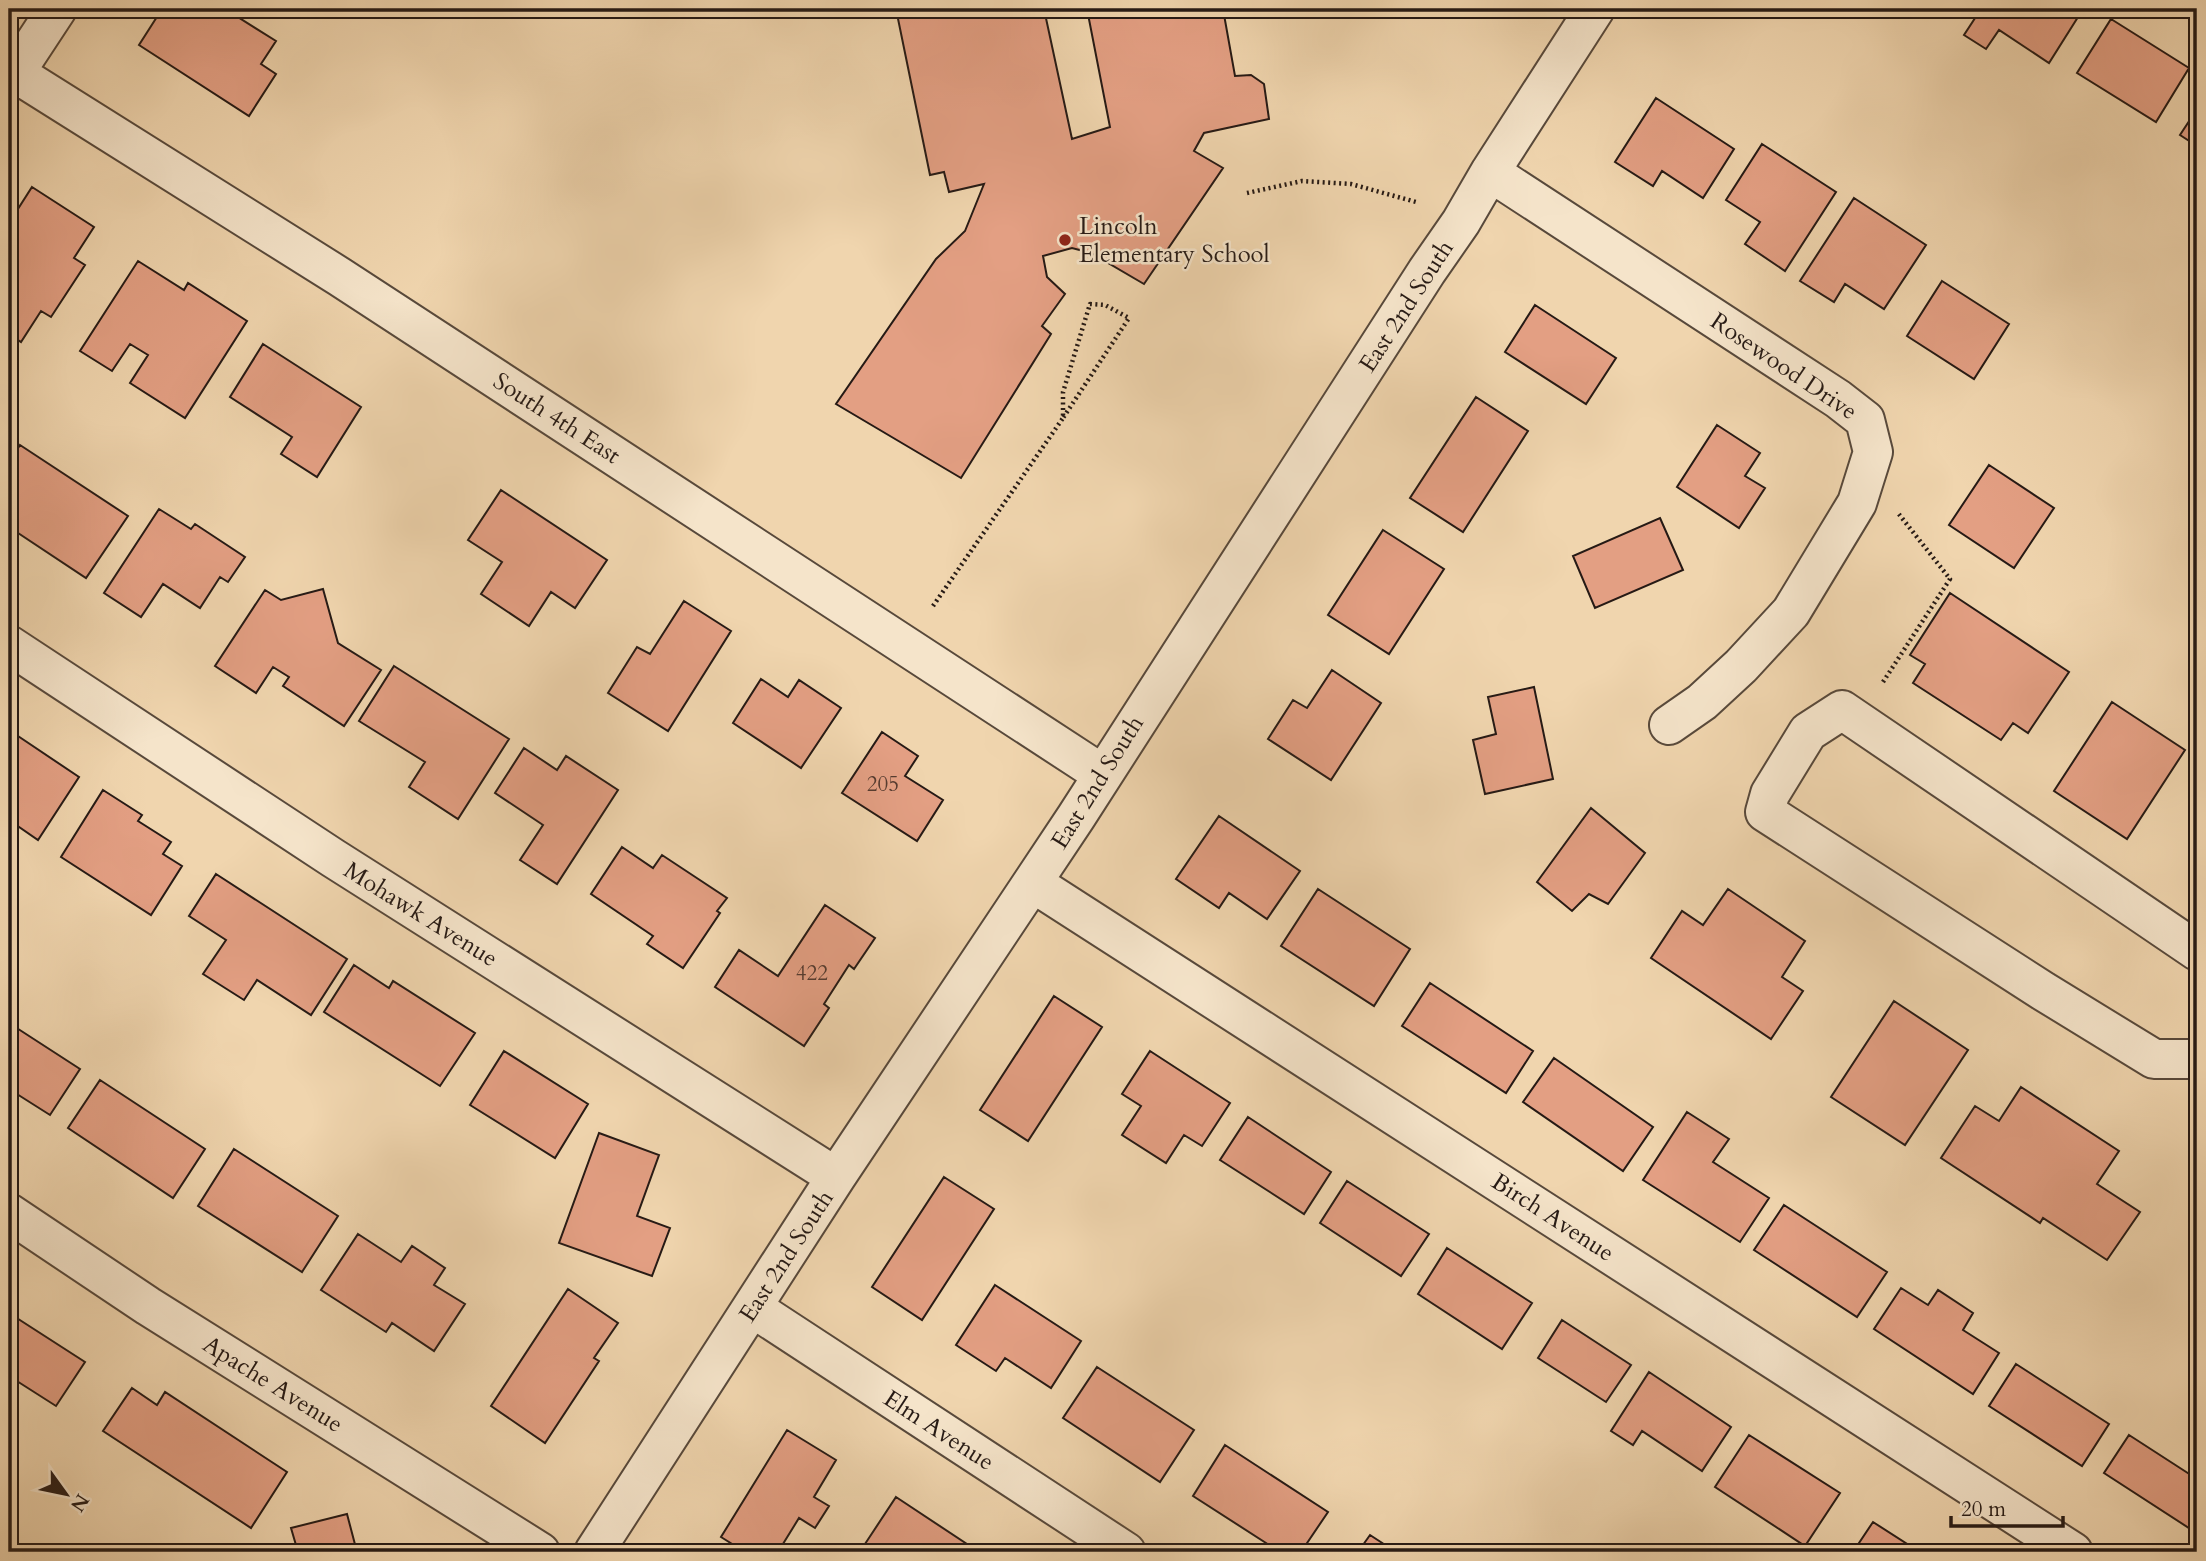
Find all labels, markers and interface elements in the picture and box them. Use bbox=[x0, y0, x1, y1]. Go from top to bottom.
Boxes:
place label: Lincoln Elementary School bbox=[1079, 210, 1270, 271]
marker: Lincoln Elementary School bbox=[1057, 232, 1073, 248]
street label: East 2nd South bbox=[1351, 234, 1461, 379]
street label: Rosewood Drive bbox=[1704, 305, 1864, 428]
street label: South 4th East bbox=[487, 365, 627, 472]
street label: East 2nd South bbox=[1043, 709, 1152, 855]
house number: 205 bbox=[867, 770, 899, 799]
street label: Mohawk Avenue bbox=[338, 854, 504, 975]
house number: 422 bbox=[796, 959, 828, 988]
street label: Birch Avenue bbox=[1485, 1165, 1621, 1269]
street label: East 2nd South bbox=[731, 1184, 841, 1329]
street label: Apache Avenue bbox=[196, 1328, 349, 1441]
street label: Elm Avenue bbox=[877, 1382, 1000, 1478]
north arrow bbox=[32, 1460, 102, 1530]
scale bar bbox=[1951, 1484, 2062, 1528]
text: N bbox=[64, 1489, 95, 1517]
text: 20 m bbox=[1961, 1495, 2006, 1524]

